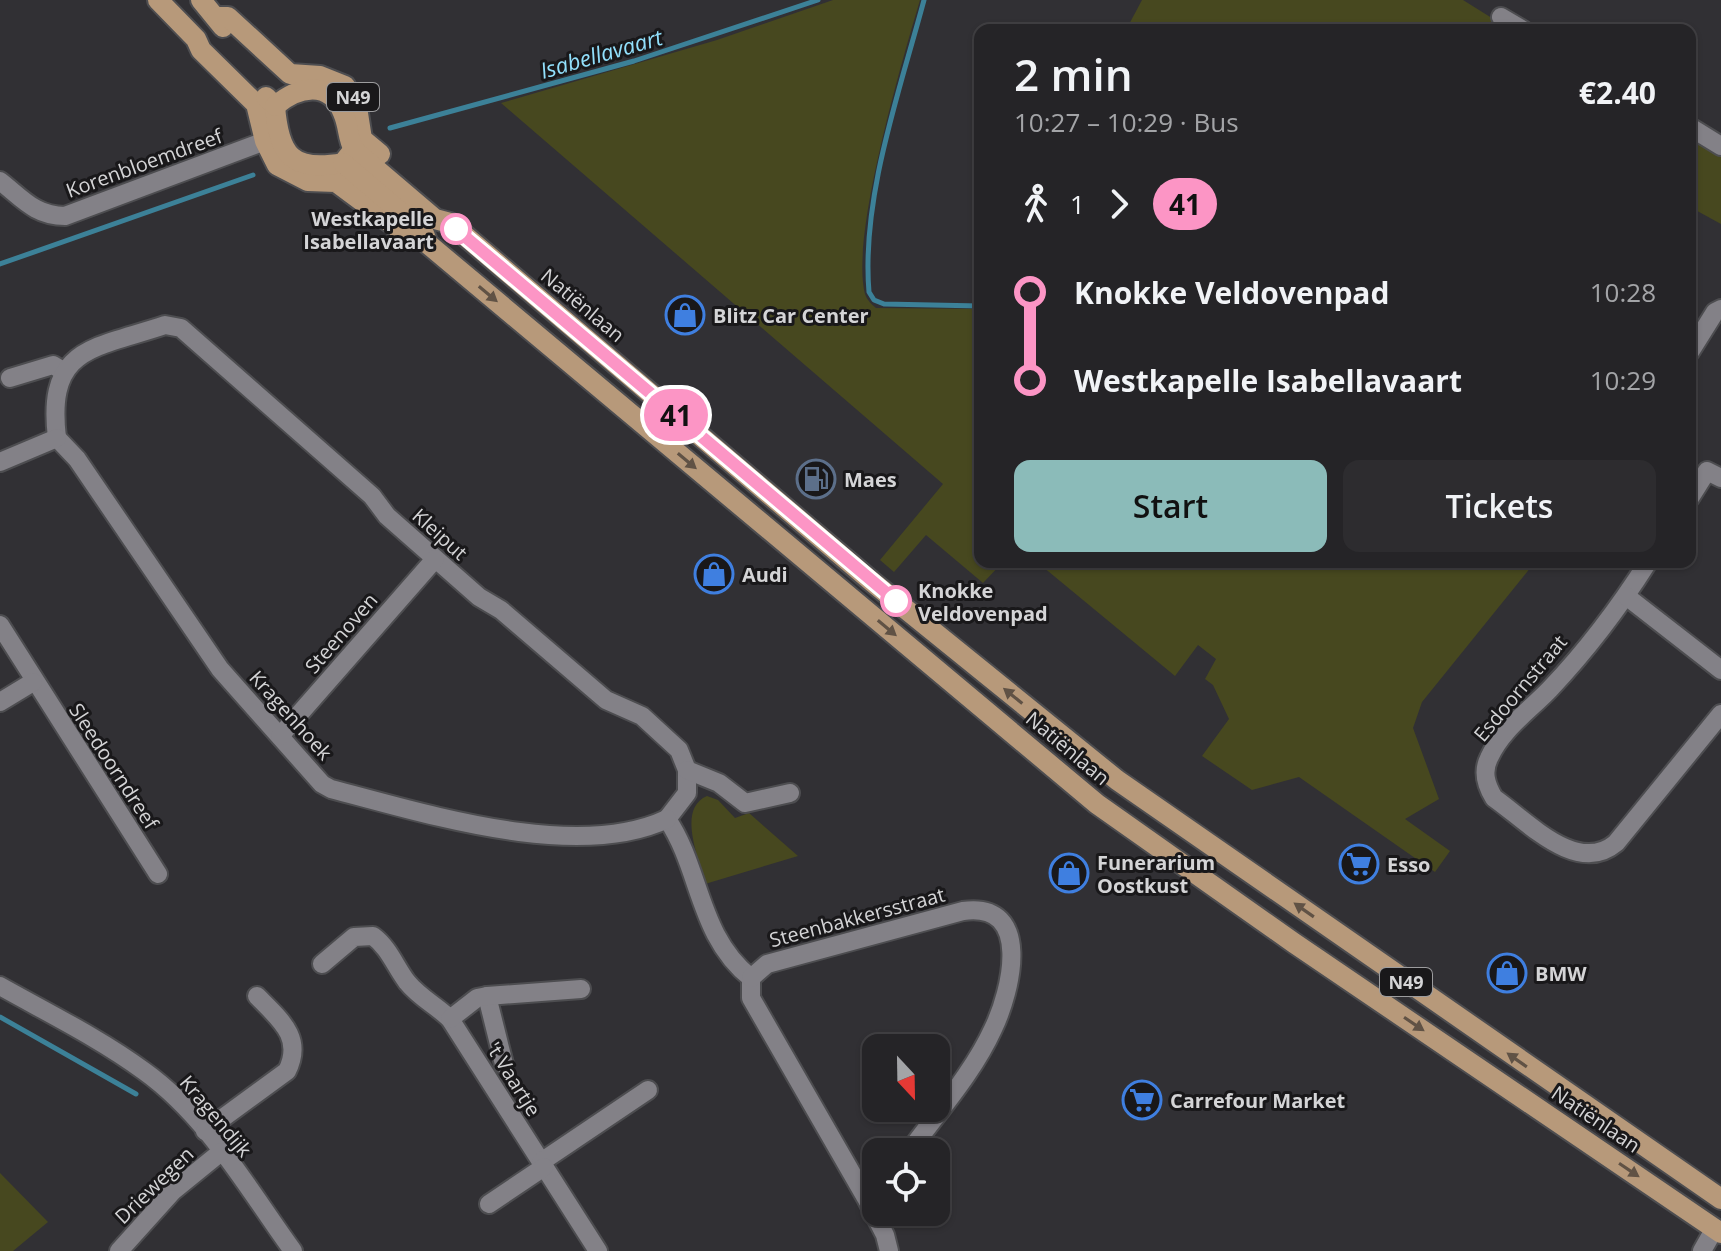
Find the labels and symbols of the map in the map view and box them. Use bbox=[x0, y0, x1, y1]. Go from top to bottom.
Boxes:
water label: Isabellavaart bbox=[536, 21, 666, 85]
road number: N49 bbox=[327, 83, 379, 111]
street label: Korenbloemdreef bbox=[62, 122, 227, 204]
place label: Westkapelle Isabellavaart bbox=[303, 205, 434, 255]
marker: Westkapelle Isabellavaart bbox=[441, 214, 471, 244]
street label: Natiënlaan bbox=[535, 262, 631, 348]
one-way arrow bbox=[478, 285, 498, 302]
shop icon: Blitz Car Center bbox=[664, 294, 706, 336]
place label: Blitz Car Center bbox=[713, 302, 869, 329]
line badge: 41 bbox=[640, 389, 712, 441]
one-way arrow bbox=[677, 452, 697, 469]
fuel station icon: Maes bbox=[795, 458, 837, 500]
place label: Maes bbox=[844, 466, 897, 493]
street label: Kleiput bbox=[407, 502, 473, 566]
shop icon: Audi bbox=[693, 553, 735, 595]
place label: Audi bbox=[742, 561, 788, 588]
place label: Knokke Veldovenpad bbox=[918, 577, 1048, 627]
marker: Knokke Veldovenpad bbox=[881, 586, 911, 616]
street label: Steenoven bbox=[299, 587, 383, 679]
one-way arrow bbox=[876, 619, 896, 636]
street label: Esdoornstraat bbox=[1467, 629, 1573, 747]
street label: Kragenhoek bbox=[244, 664, 339, 766]
one-way arrow bbox=[1003, 688, 1023, 705]
street label: Sleedoorndreef bbox=[63, 698, 165, 835]
street label: Natiënlaan bbox=[1020, 705, 1116, 791]
supermarket icon: Esso bbox=[1338, 843, 1380, 885]
place label: Funerarium Oostkust bbox=[1097, 849, 1215, 899]
place label: Esso bbox=[1387, 851, 1430, 878]
shop icon: Funerarium Oostkust bbox=[1048, 852, 1090, 894]
street label: Steenbakkersstraat bbox=[766, 881, 948, 953]
one-way arrow bbox=[1294, 903, 1315, 918]
shop icon: BMW bbox=[1486, 952, 1528, 994]
place label: BMW bbox=[1535, 960, 1587, 987]
road number: N49 bbox=[1380, 968, 1432, 996]
one-way arrow bbox=[1403, 1016, 1424, 1031]
north arrow bbox=[862, 1034, 950, 1122]
street label: 't Vaartje bbox=[481, 1037, 547, 1121]
one-way arrow bbox=[1506, 1053, 1527, 1068]
street label: Kragendijk bbox=[174, 1070, 258, 1163]
supermarket icon: Carrefour Market bbox=[1121, 1079, 1163, 1121]
street label: Natiënlaan bbox=[1546, 1079, 1646, 1159]
place label: Carrefour Market bbox=[1170, 1087, 1346, 1114]
street label: Driewegen bbox=[109, 1141, 199, 1229]
one-way arrow bbox=[1618, 1162, 1639, 1177]

